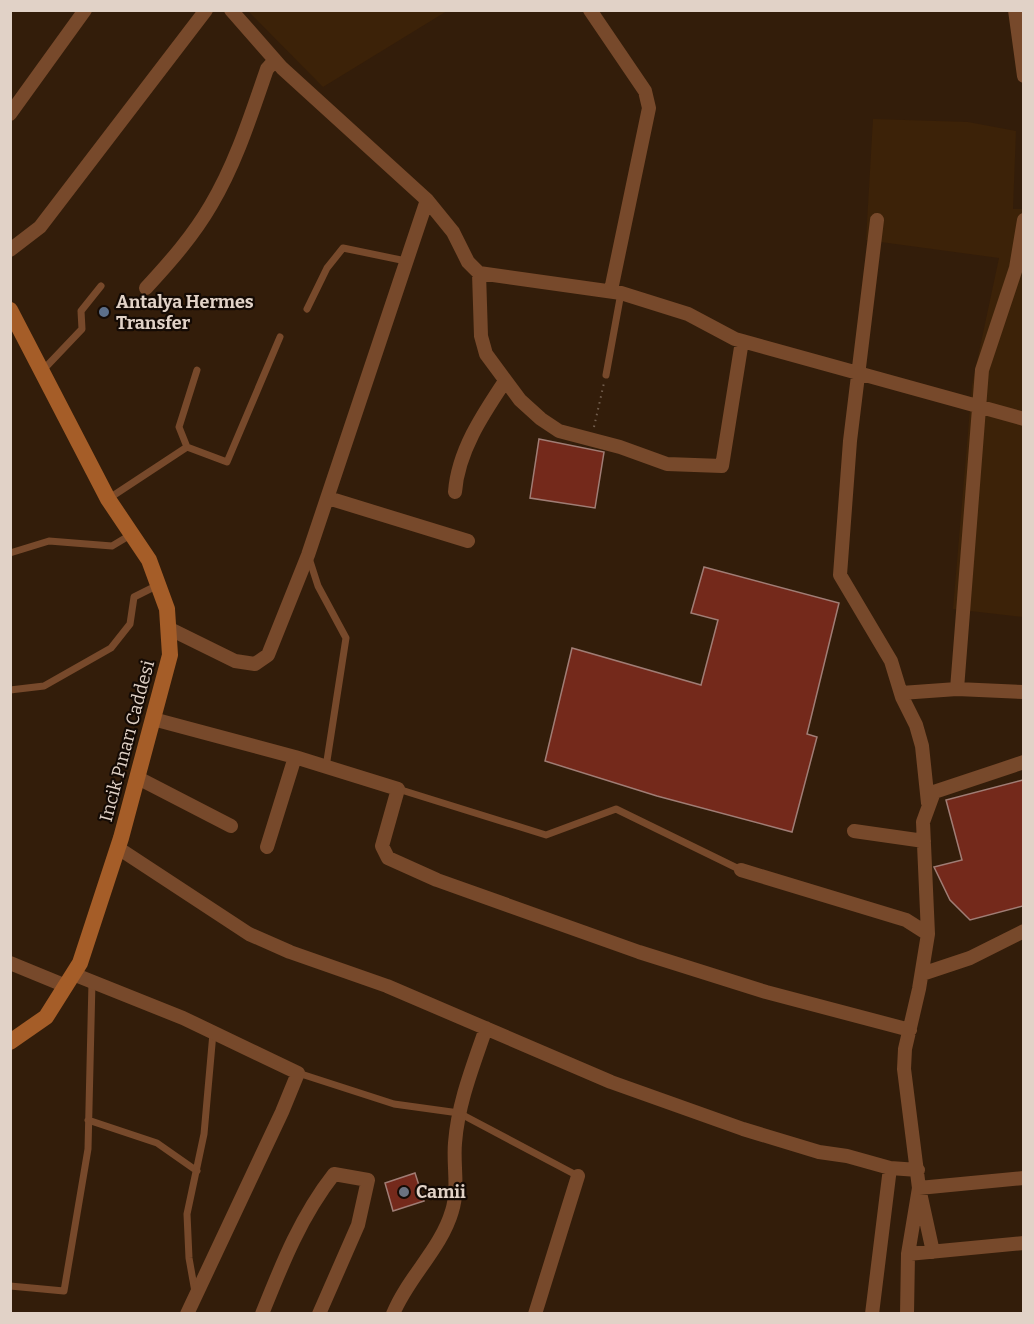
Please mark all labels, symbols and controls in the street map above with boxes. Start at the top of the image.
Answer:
place label: Antalya Hermes Transfer [116,291,254,334]
marker: Antalya Hermes Transfer [97,305,111,319]
street label: Incik Pınarı Caddesi [95,658,159,824]
place label: Camii [416,1181,466,1203]
marker: Camii [397,1185,411,1199]

